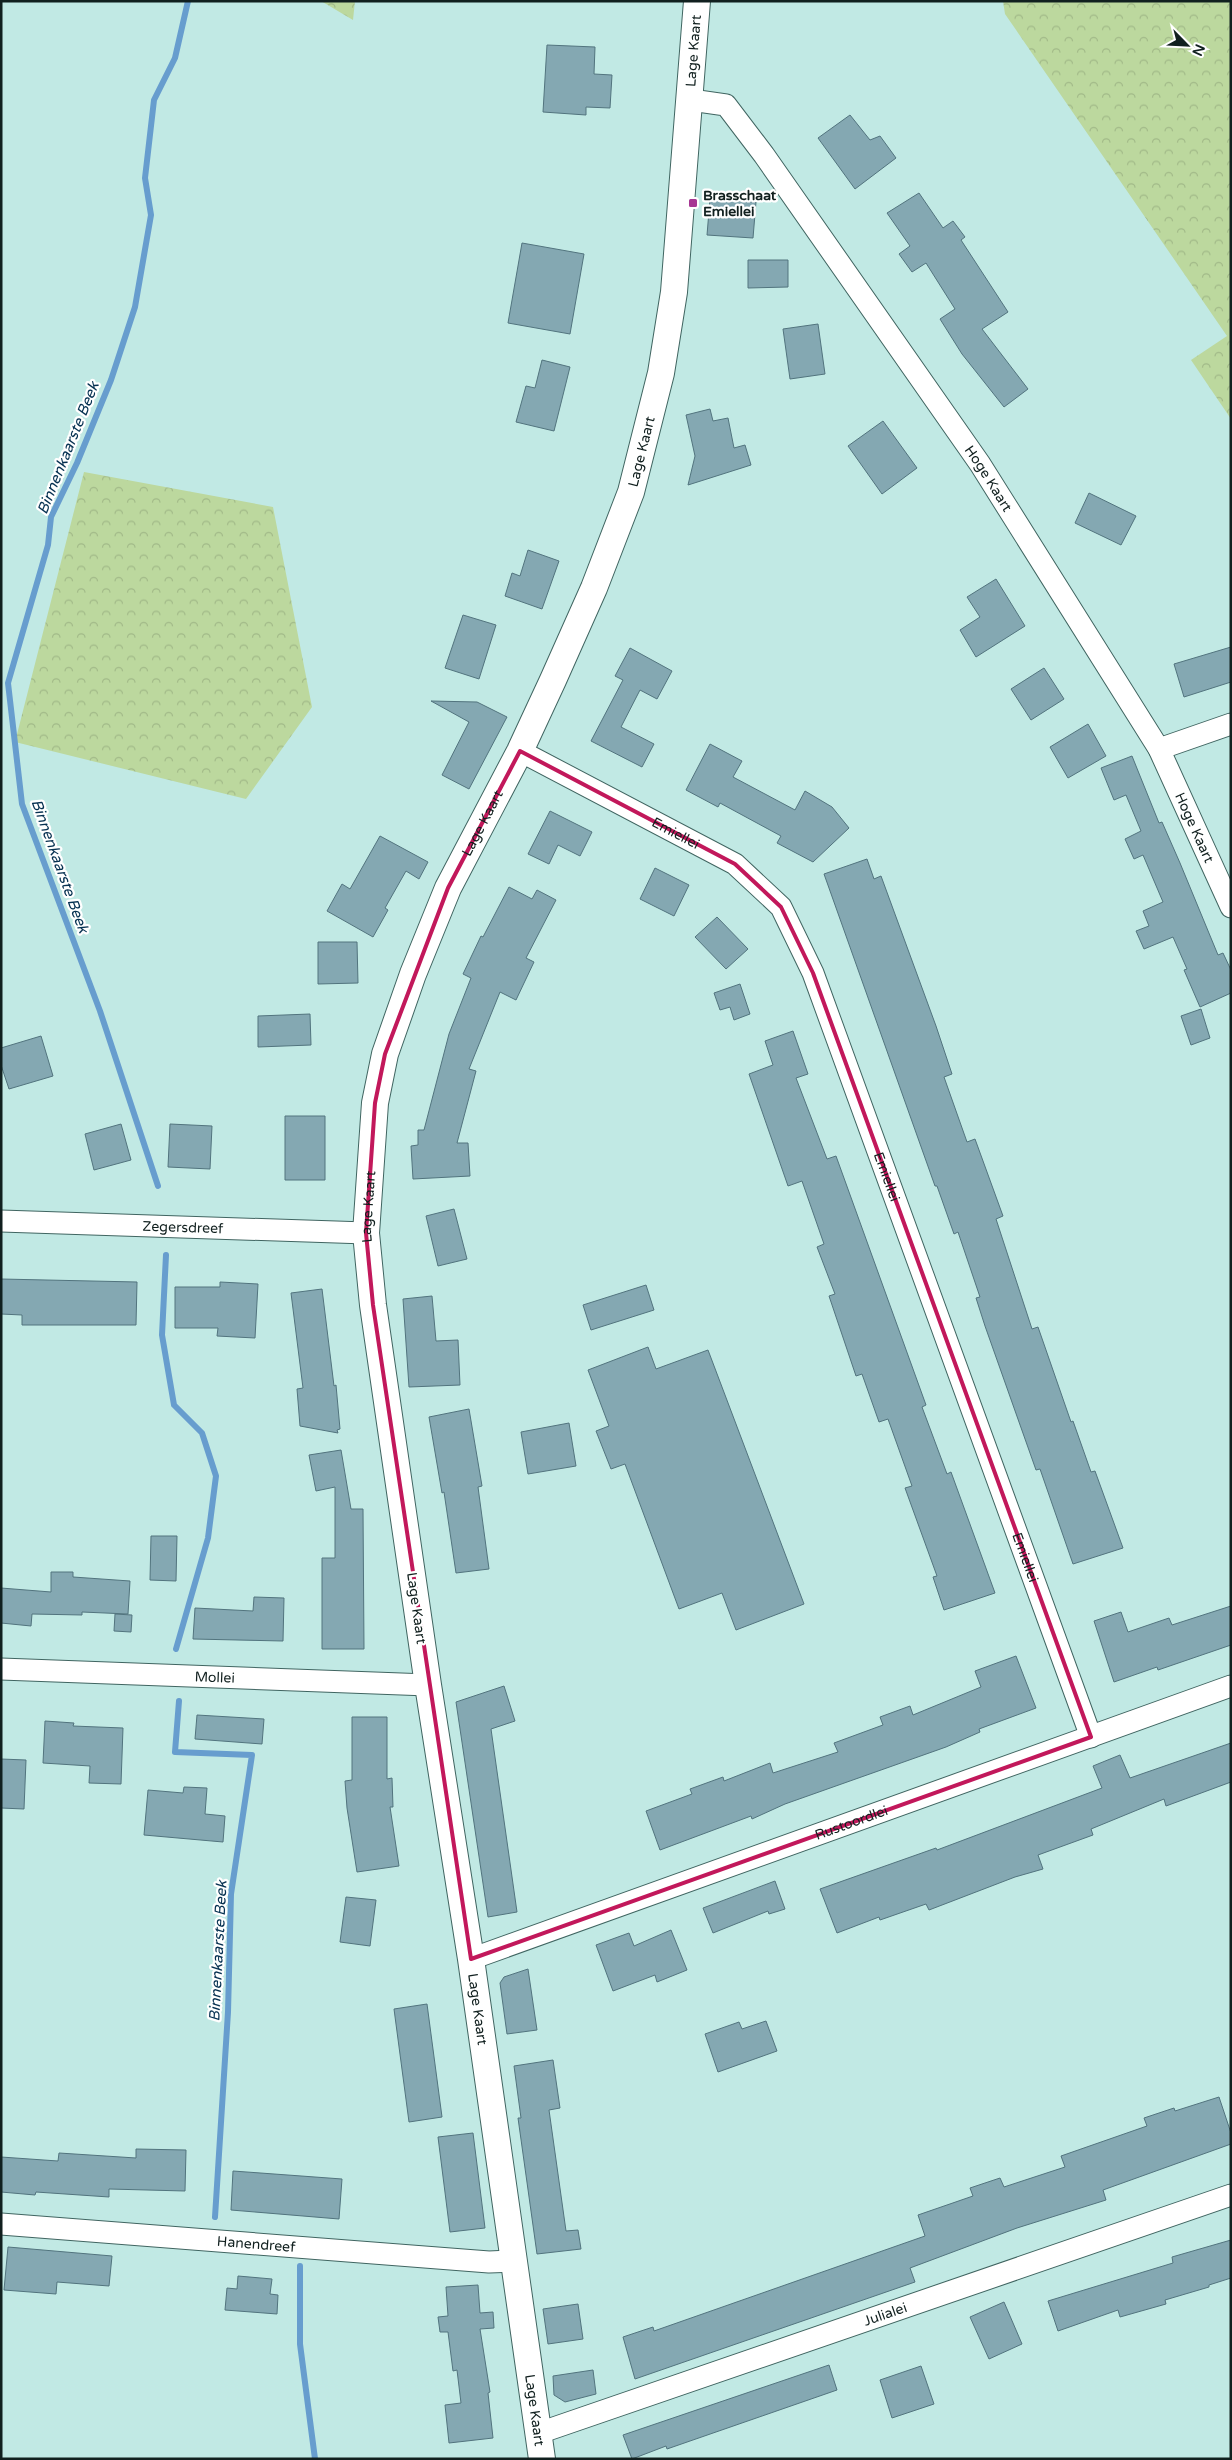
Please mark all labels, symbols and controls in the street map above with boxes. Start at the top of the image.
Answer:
street label: Lage Kaart [682,13,705,87]
north arrow [1162,20,1212,70]
text: N [1188,41,1208,59]
place label: Brasschaat Emiellei [703,187,777,220]
marker: Brasschaat Emiellei [687,197,699,209]
water label: Binnenkaarste Beek [33,377,103,517]
street label: Lage Kaart [625,414,659,489]
street label: Hoge Kaart [961,442,1016,515]
street label: Lage Kaart [458,787,507,859]
street label: Hoge Kaart [1171,790,1218,866]
water label: Binnenkaarste Beek [27,797,93,937]
street label: Emiellei [649,814,702,853]
street label: Emiellei [870,1150,903,1204]
street label: Lage Kaart [358,1170,379,1244]
street label: Zegersdreef [142,1218,224,1237]
street label: Emiellei [1008,1530,1042,1585]
street label: Lage Kaart [403,1571,430,1646]
street label: Mollei [194,1668,235,1687]
street label: Rustoordlei [813,1802,890,1844]
water label: Binnenkaarste Beek [205,1878,231,2022]
street label: Lage Kaart [464,1972,491,2047]
street label: Hanendreef [216,2233,297,2256]
street label: Julialei [861,2299,909,2330]
street label: Lage Kaart [521,2373,548,2448]

